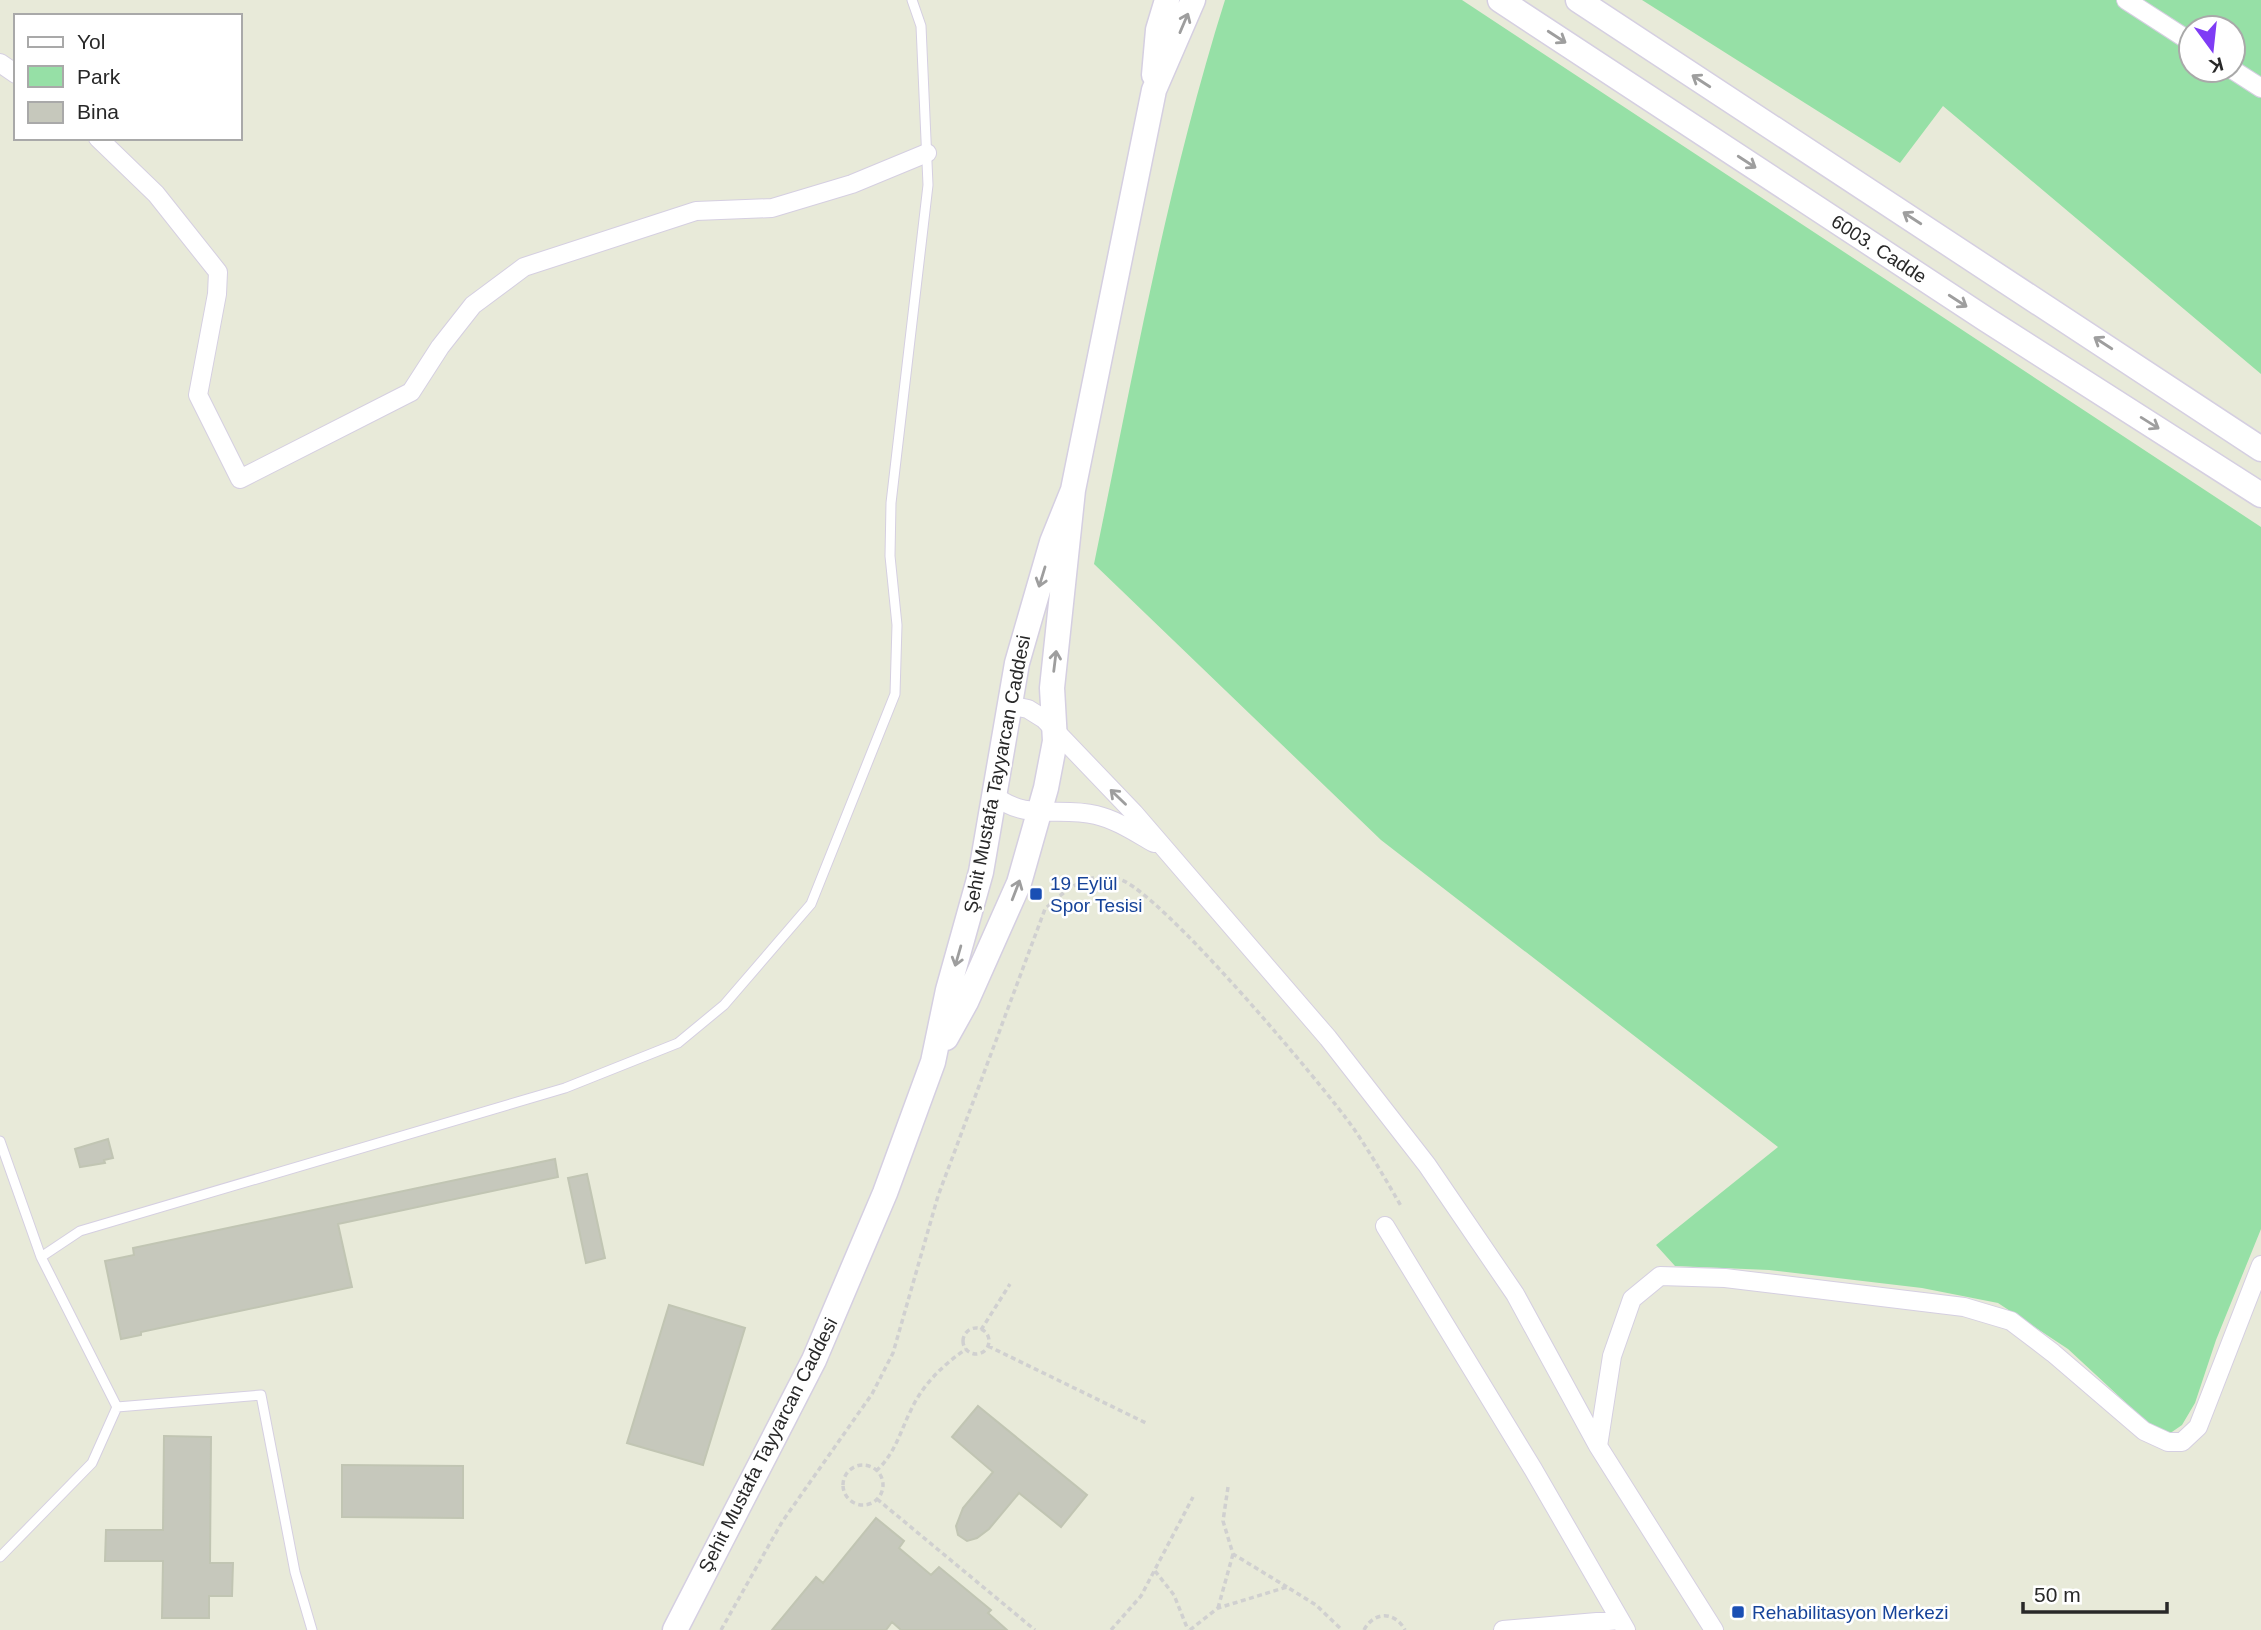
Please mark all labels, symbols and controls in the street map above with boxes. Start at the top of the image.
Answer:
one-way arrow [1178,12,1191,34]
legend [14,14,242,140]
north arrow [2177,14,2247,84]
text: Yol [77,30,105,53]
one-way arrow [1547,30,1566,45]
text: K [2207,53,2226,77]
text: Park [77,65,121,88]
one-way arrow [1692,73,1711,88]
text: Bina [77,100,119,123]
one-way arrow [1737,155,1756,170]
street label: 6003. Cadde [1828,211,1930,287]
one-way arrow [1903,211,1922,226]
one-way arrow [1948,293,1967,308]
one-way arrow [2093,336,2113,350]
one-way arrow [2139,416,2159,430]
one-way arrow [1034,565,1047,587]
street label: Şehit Mustafa Tayyarcan Caddesi [960,633,1034,915]
one-way arrow [1049,650,1062,673]
one-way arrow [1110,789,1127,806]
place label: 19 Eylül Spor Tesisi [1050,873,1143,916]
one-way arrow [1011,880,1023,902]
marker: 19 Eylül Spor Tesisi [1028,886,1044,902]
one-way arrow [950,945,963,967]
street label: Şehit Mustafa Tayyarcan Caddesi [694,1314,842,1576]
scale bar [2023,1570,2166,1614]
text: 50 m [2034,1583,2081,1606]
place label: Rehabilitasyon Merkezi [1752,1602,1948,1623]
marker: Rehabilitasyon Merkezi [1730,1604,1746,1620]

